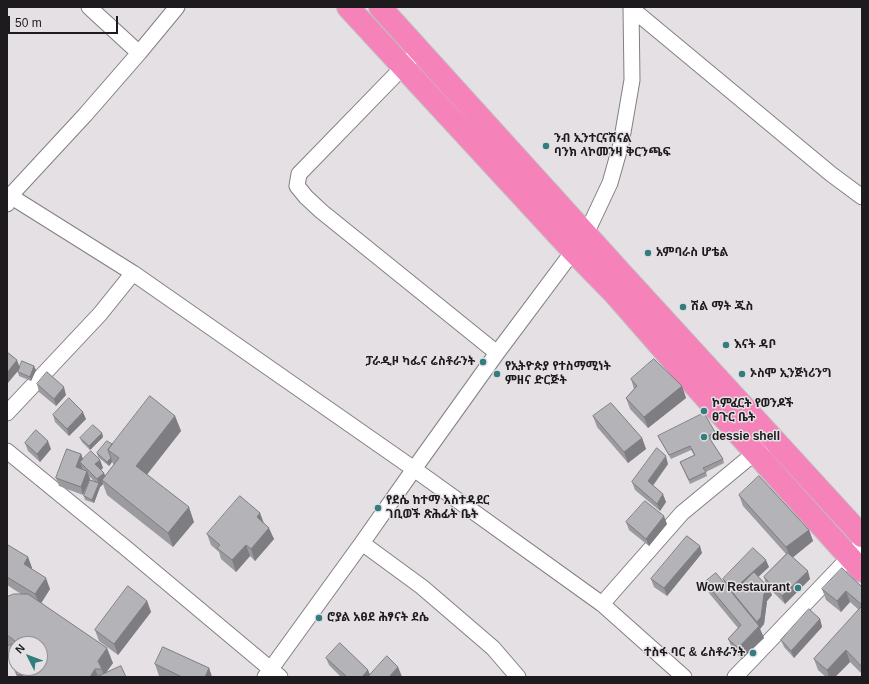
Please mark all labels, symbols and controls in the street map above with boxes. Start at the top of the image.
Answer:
scale bar [10,8,120,34]
text: 50 m [15,16,42,30]
place label: ንብ ኢንተርናሽናል ባንክ ላኮመንዛ ቅርንጫፍ [554,132,671,160]
marker: ንብ ኢንተርናሽናል ባንክ ላኮመንዛ ቅርንጫፍ [541,141,551,151]
place label: አምባራስ ሆቴል [656,246,728,260]
marker: አምባራስ ሆቴል [643,248,653,258]
place label: ሽል ማት ጁስ [691,300,753,314]
marker: ሽል ማት ጁስ [678,302,688,312]
place label: እናት ዳቦ [734,338,776,352]
marker: እናት ዳቦ [721,340,731,350]
place label: ፓራዲዞ ካፌና ሬስቶራንት [366,355,475,369]
marker: ፓራዲዞ ካፌና ሬስቶራንት [478,357,488,367]
place label: የኢትዮጵያ የተስማሚነት ምዘና ድርጅት [505,360,611,388]
place label: ኦስሞ ኢንጅነሪንግ [750,367,832,381]
marker: የኢትዮጵያ የተስማሚነት ምዘና ድርጅት [492,369,502,379]
marker: ኦስሞ ኢንጅነሪንግ [737,369,747,379]
place label: ኮምፈርት የወንዶች ፀጉር ቤት [712,397,793,425]
marker: ኮምፈርት የወንዶች ፀጉር ቤት [699,406,709,416]
place label: dessie shell [712,430,780,444]
marker: dessie shell [699,432,709,442]
place label: የደሴ ከተማ አስተዳደር ገቢወች ጽሕፊት ቤት [386,494,489,522]
marker: የደሴ ከተማ አስተዳደር ገቢወች ጽሕፊት ቤት [373,503,383,513]
place label: Wow Restaurant [696,581,790,595]
marker: Wow Restaurant [793,583,803,593]
place label: ሮያል አፀደ ሕፃናት ደሴ [327,611,429,625]
marker: ሮያል አፀደ ሕፃናት ደሴ [314,613,324,623]
north arrow [8,636,48,676]
text: N [13,642,27,656]
place label: ተስፋ ባር & ሬስቶራንት [644,646,745,660]
marker: ተስፋ ባር & ሬስቶራንት [748,648,758,658]

